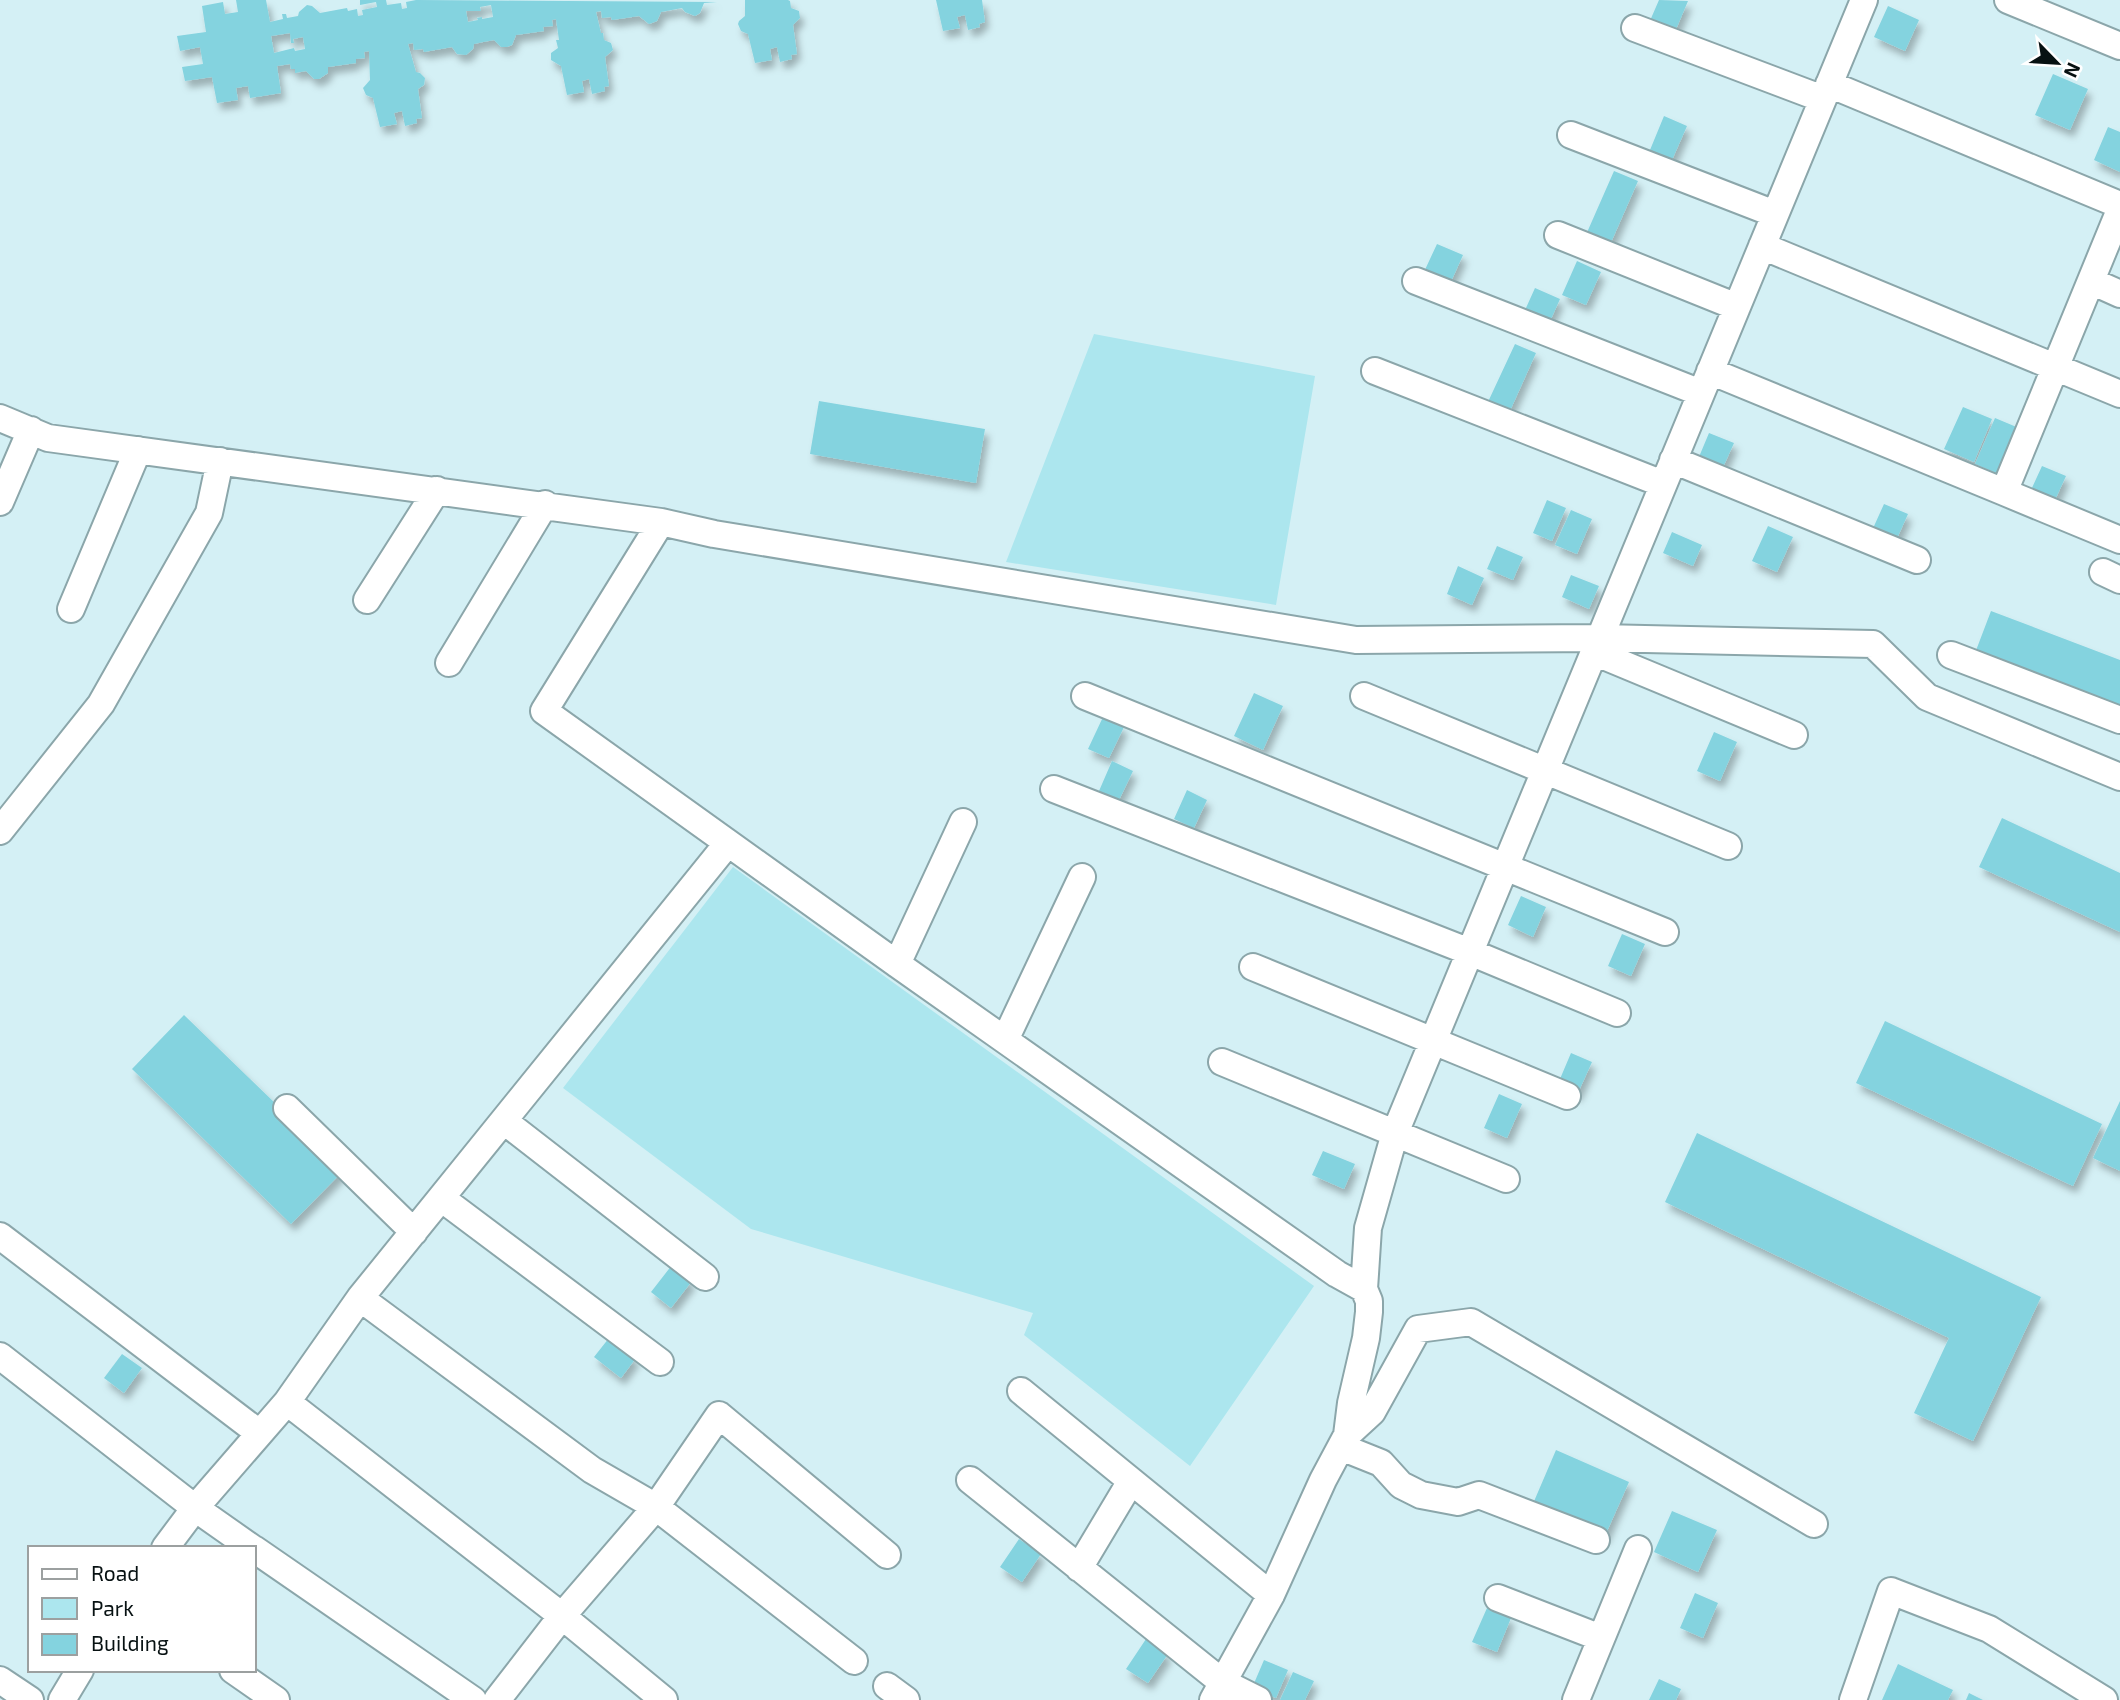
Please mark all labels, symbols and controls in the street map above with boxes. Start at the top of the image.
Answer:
north arrow [2022,28,2092,98]
text: N [2060,59,2086,81]
legend [28,1546,256,1672]
text: Road [91,1560,139,1585]
text: Park [91,1595,134,1620]
text: Building [91,1630,169,1655]

